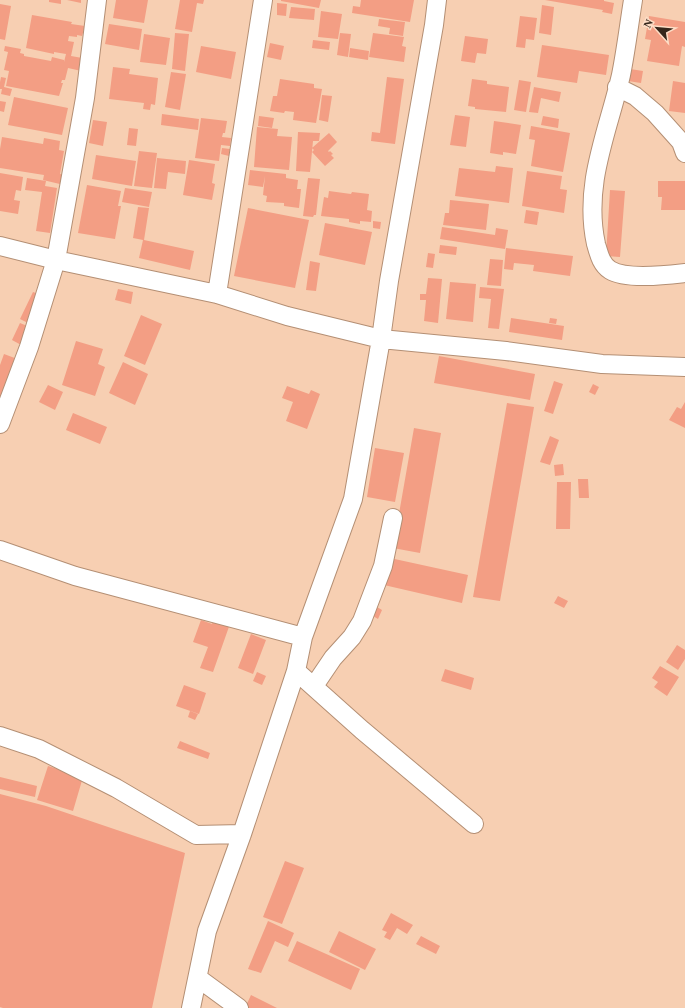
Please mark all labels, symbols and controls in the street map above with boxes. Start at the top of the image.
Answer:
north arrow [637,8,677,48]
text: N [641,17,655,30]

